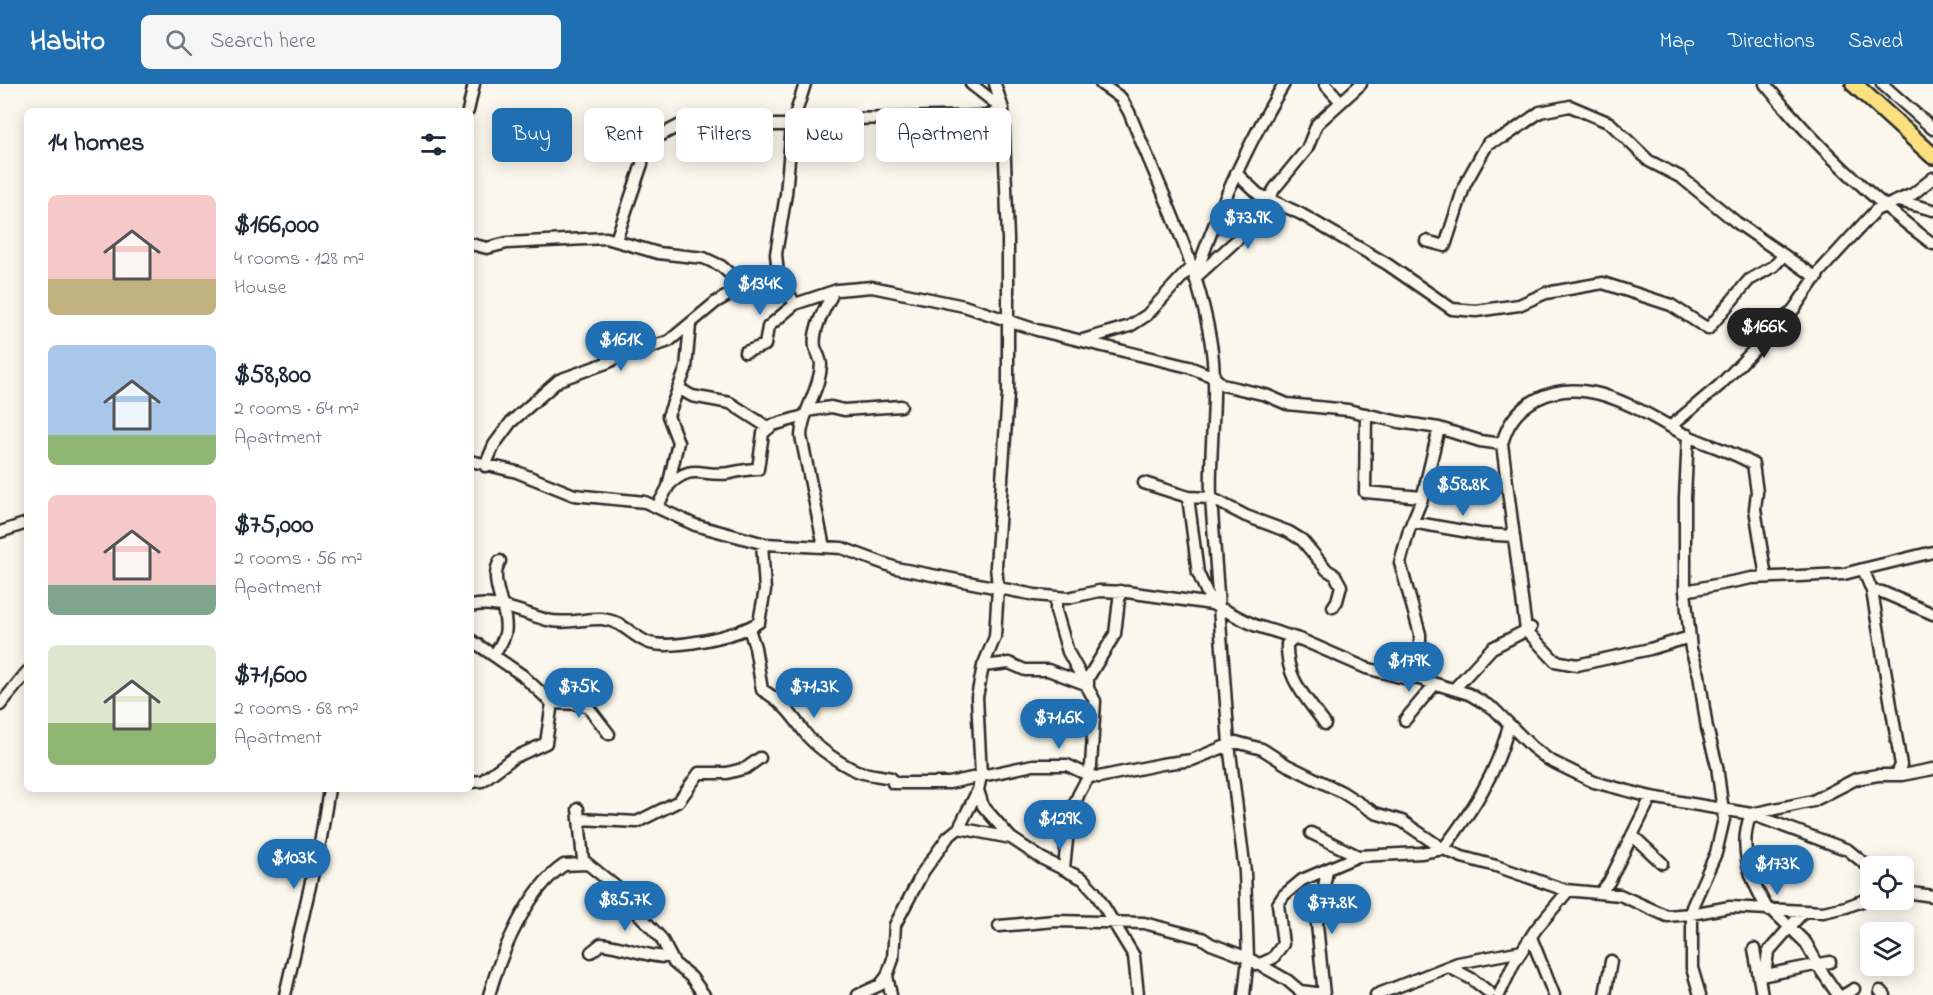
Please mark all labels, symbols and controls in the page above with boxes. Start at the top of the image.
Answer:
search box [141,15,561,69]
text: Habito [30,22,105,63]
icon: search [162,26,195,59]
text: Search here [210,26,316,58]
text: Map [1659,27,1695,57]
text: Directions [1728,27,1815,57]
text: Saved [1848,27,1903,57]
chip: Buy [492,108,572,162]
chip: Rent [584,108,664,162]
chip: Filters [676,108,773,162]
chip: New [785,108,864,162]
chip: Apartment [876,108,1011,162]
text: 14 homes [48,125,144,163]
icon: filters [417,128,450,161]
pin: $73.9K [1199,199,1297,250]
text: $73.9K [1224,204,1272,233]
text: $166,000 [234,207,319,245]
icon: home [96,219,168,291]
text: 4 rooms · 128 m² [234,245,364,274]
pin: $134K [718,265,802,316]
text: $134K [738,270,782,299]
text: House [234,274,287,303]
pin: $166K [1722,308,1806,359]
text: $166K [1741,313,1787,342]
pin: $161K [579,321,663,372]
text: $161K [599,326,643,355]
text: $58,800 [234,357,311,395]
icon: home [96,369,168,441]
text: 2 rooms · 64 m² [234,395,359,424]
text: Apartment [234,424,322,453]
pin: $58.8K [1414,466,1512,517]
text: $58.8K [1437,471,1489,500]
text: $75,000 [234,507,313,545]
icon: home [96,519,168,591]
text: 2 rooms · 56 m² [234,545,363,574]
text: Apartment [234,574,322,603]
pin: $179K [1367,642,1451,693]
text: $179K [1388,647,1430,676]
text: $71,600 [234,657,307,695]
pin: $75K [543,668,615,719]
pin: $71.3K [765,668,863,719]
icon: home [96,669,168,741]
text: $75K [558,673,600,702]
text: $71.3K [790,673,838,702]
text: 2 rooms · 68 m² [234,695,359,724]
pin: $71.6K [1010,699,1108,750]
text: $71.6K [1034,704,1084,733]
text: Apartment [234,724,322,753]
pin: $129K [1018,800,1102,851]
text: $129K [1038,805,1082,834]
pin: $103K [252,839,336,890]
text: $103K [271,844,317,873]
pin: $173K [1735,845,1819,896]
text: $173K [1755,850,1799,879]
map controls [1860,856,1914,976]
button: locate [1860,856,1914,910]
pin: $85.7K [576,881,674,932]
pin: $77.8K [1283,884,1381,935]
text: $85.7K [598,886,652,915]
text: $77.8K [1307,889,1357,918]
button: layers [1860,922,1914,976]

